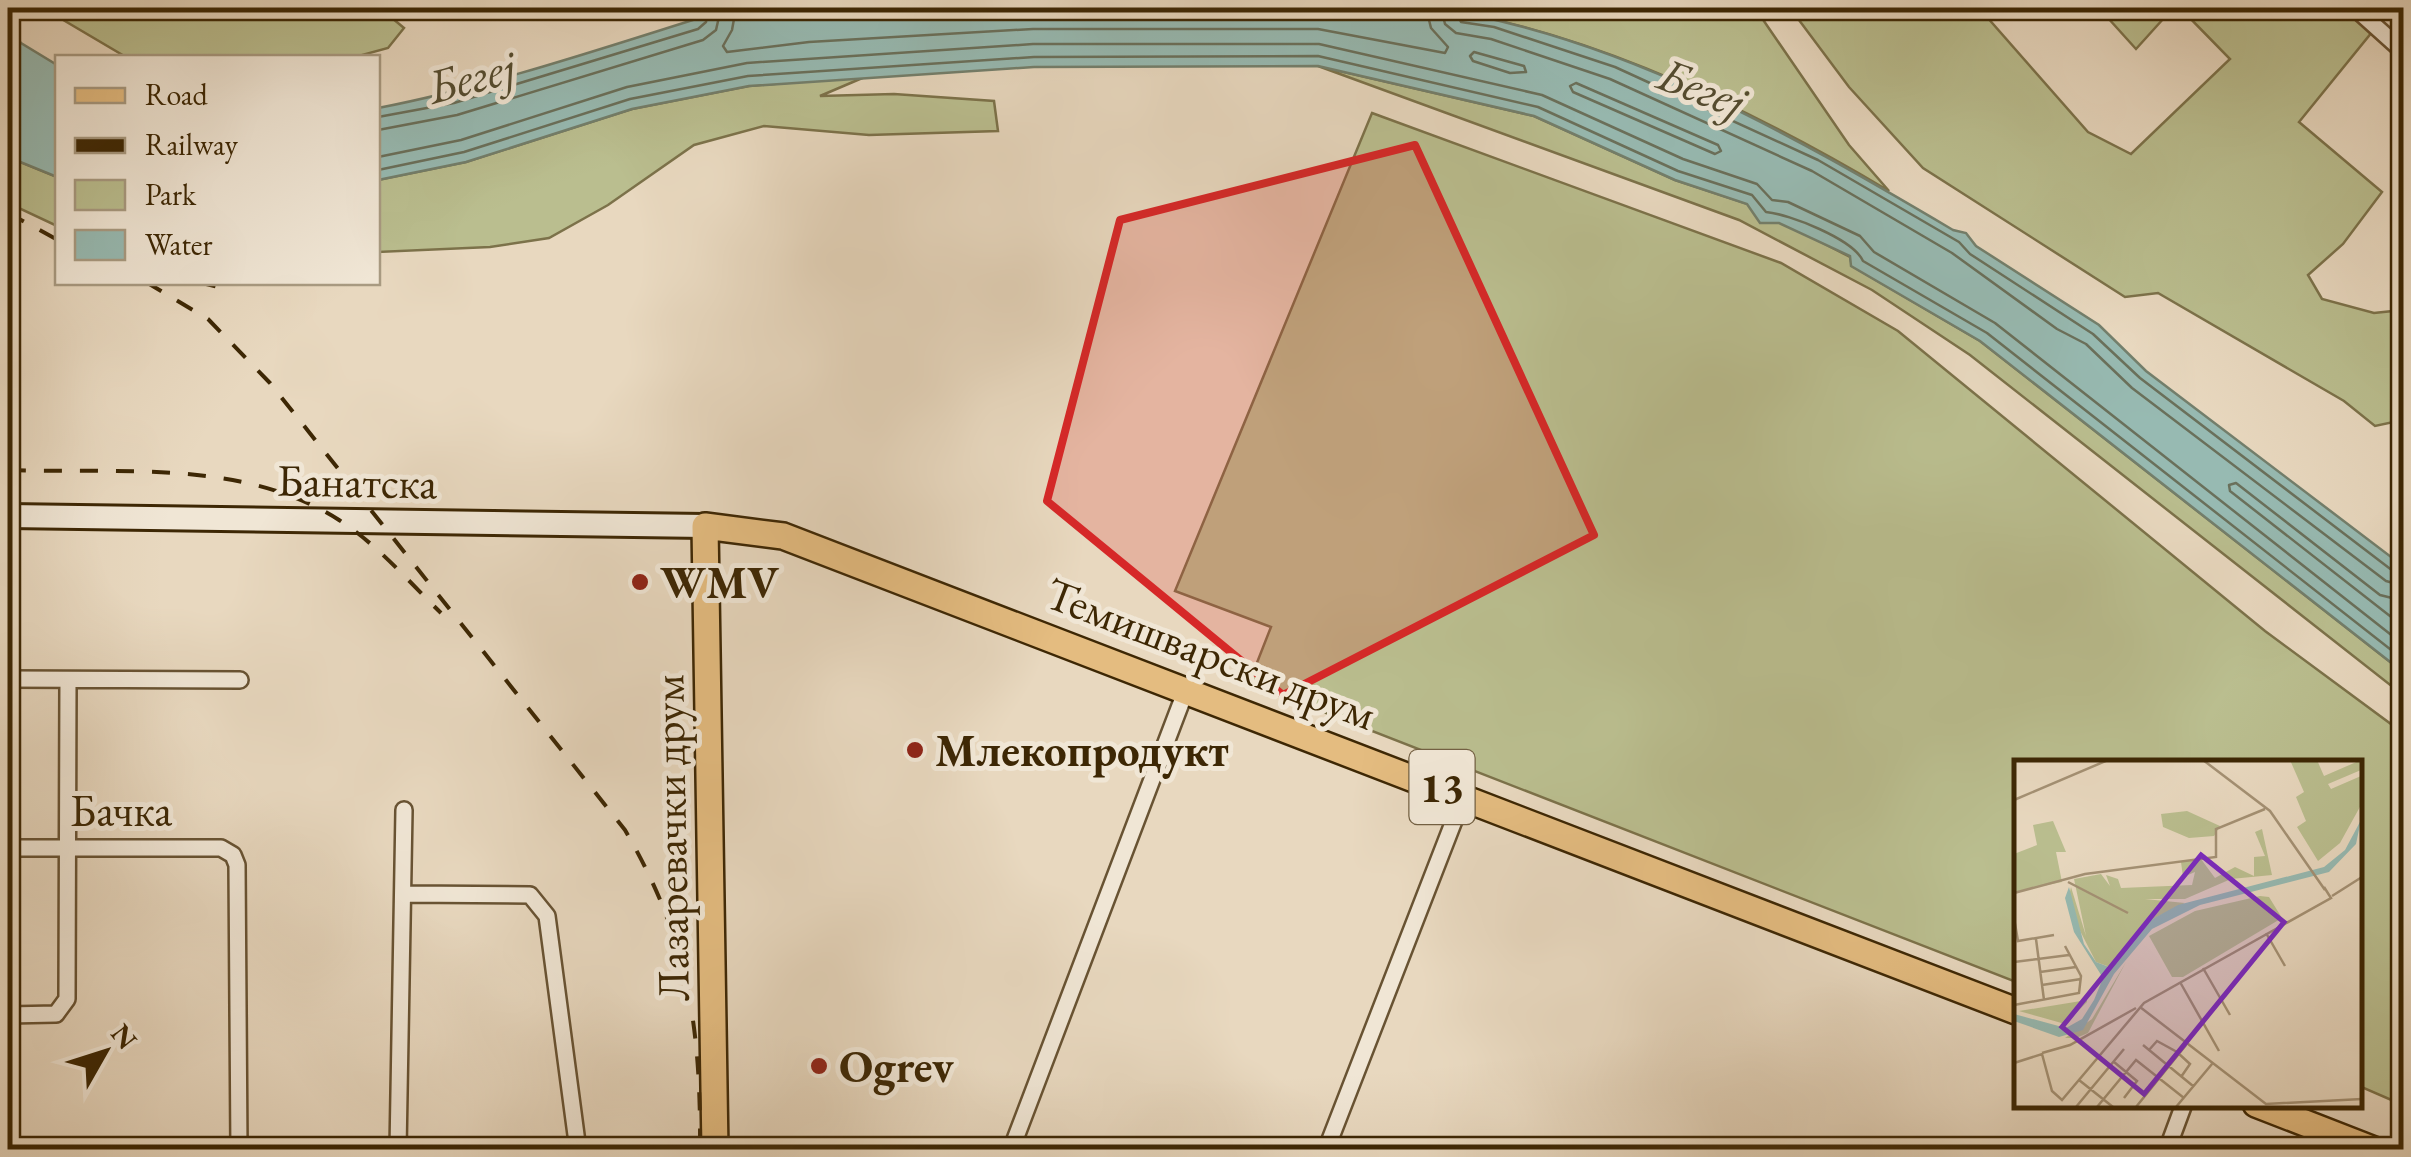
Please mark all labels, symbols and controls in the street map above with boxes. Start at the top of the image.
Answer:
water label: Бегеј [419,34,524,118]
water label: Бегеј [1649,42,1757,133]
legend [55,55,380,285]
text: Road [145,75,209,114]
text: Railway [145,125,239,164]
text: Park [145,175,197,214]
text: Water [145,225,213,264]
street label: Банатска [276,451,438,511]
place label: WMV [660,553,779,611]
street label: Темишварски друм [1038,563,1384,743]
marker: WMV [629,571,651,593]
street label: Лазаревачки друм [638,674,702,1002]
place label: Млекопродукт [935,721,1229,779]
marker: Млекопродукт [904,739,926,761]
road number: 13 [1410,750,1474,824]
inset map [2014,760,2361,1107]
street label: Бачка [70,781,172,839]
north arrow [55,1002,155,1102]
text: N [103,1016,146,1057]
place label: Ogrev [839,1037,954,1096]
marker: Ogrev [808,1055,830,1077]

